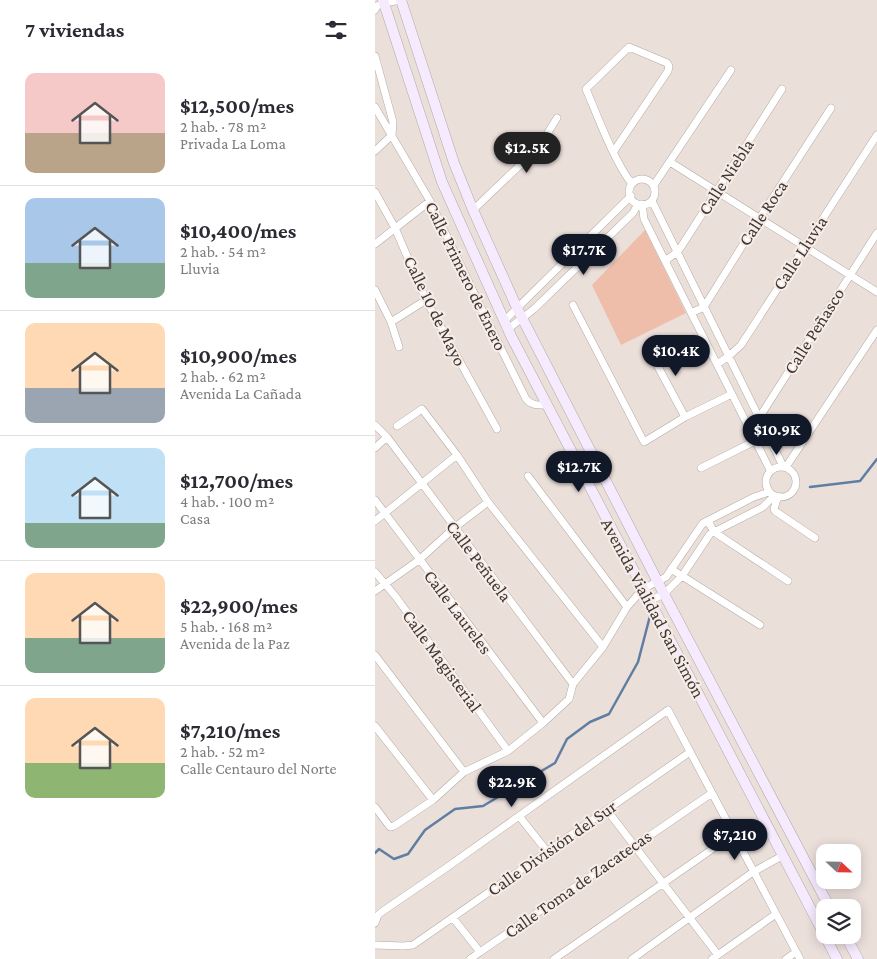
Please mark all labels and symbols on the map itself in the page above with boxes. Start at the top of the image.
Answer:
pin: $12.5K [486,132,568,174]
street label: Calle Niebla [694,135,758,219]
street label: Calle Roca [734,176,792,250]
street label: Calle Primero de Enero [421,198,511,354]
street label: Calle Lluvia [769,212,831,294]
pin: $17.7K [543,234,625,276]
street label: Calle 10 de Mayo [400,253,470,369]
street label: Calle Peñasco [780,284,848,378]
pin: $10.4K [635,334,717,377]
pin: $10.9K [736,414,818,456]
pin: $12.7K [538,450,620,493]
street label: Avenida Vialidad San Simón [597,515,709,702]
street label: Calle Peñuela [442,516,516,606]
street label: Calle Laureles [420,566,496,658]
street label: Calle Magisterial [398,606,486,716]
pin: $22.9K [471,766,553,808]
street label: Calle División del Sur [484,796,621,900]
pin: $7,210 [694,818,776,861]
street label: Calle Toma de Zacatecas [501,826,655,942]
north arrow [816,844,861,889]

